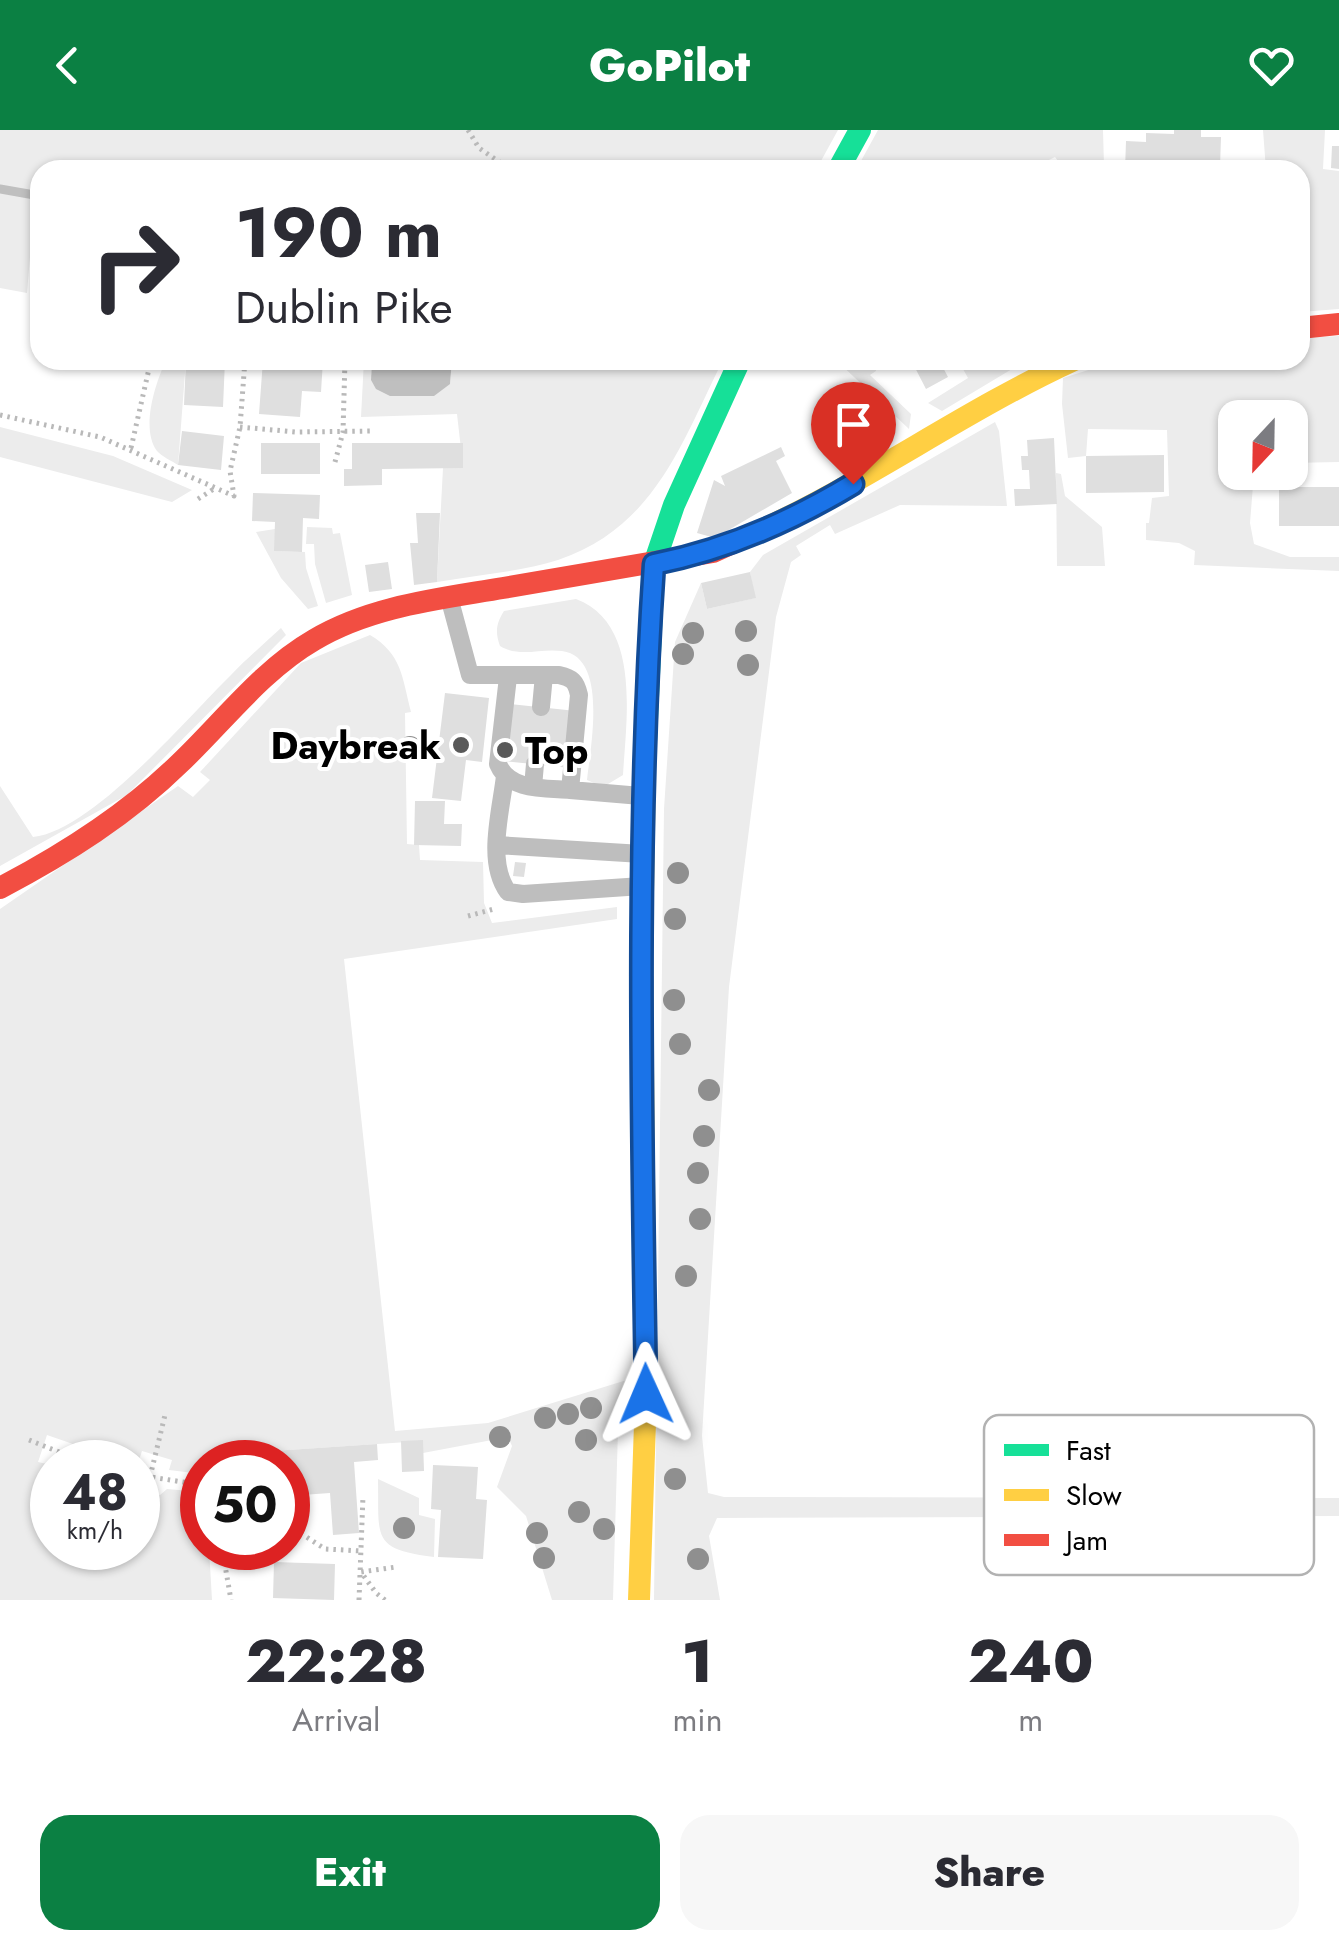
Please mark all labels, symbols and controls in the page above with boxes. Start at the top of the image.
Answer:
text: GoPilot [589,33,750,98]
icon: back [40,38,95,93]
icon: heart [1244,38,1299,93]
text: 190 m [235,182,442,283]
icon: right [70,200,200,330]
text: Dublin Pike [235,275,453,340]
pin [811,382,896,485]
icon: arrive [826,397,881,452]
north arrow [1218,400,1308,490]
map controls [1218,400,1308,490]
place label: Daybreak [270,718,441,773]
place label: Top [525,723,588,778]
marker: Daybreak [450,734,472,756]
marker: Top [494,739,516,761]
position arrow [594,1342,698,1446]
legend [984,1415,1314,1575]
text: Fast [1066,1430,1111,1471]
speed limit sign: 50 [180,1440,310,1570]
text: 48 [62,1456,128,1529]
text: Slow [1066,1475,1122,1516]
text: km/h [67,1512,123,1548]
text: Jam [1062,1520,1108,1561]
text: 22:28 [245,1618,427,1705]
text: 1 [682,1618,713,1705]
text: 240 [968,1618,1094,1705]
text: Arrival [292,1697,380,1743]
text: min [672,1697,722,1743]
text: m [1018,1697,1043,1743]
button: Exit [40,1815,660,1930]
button: Share [680,1815,1299,1930]

